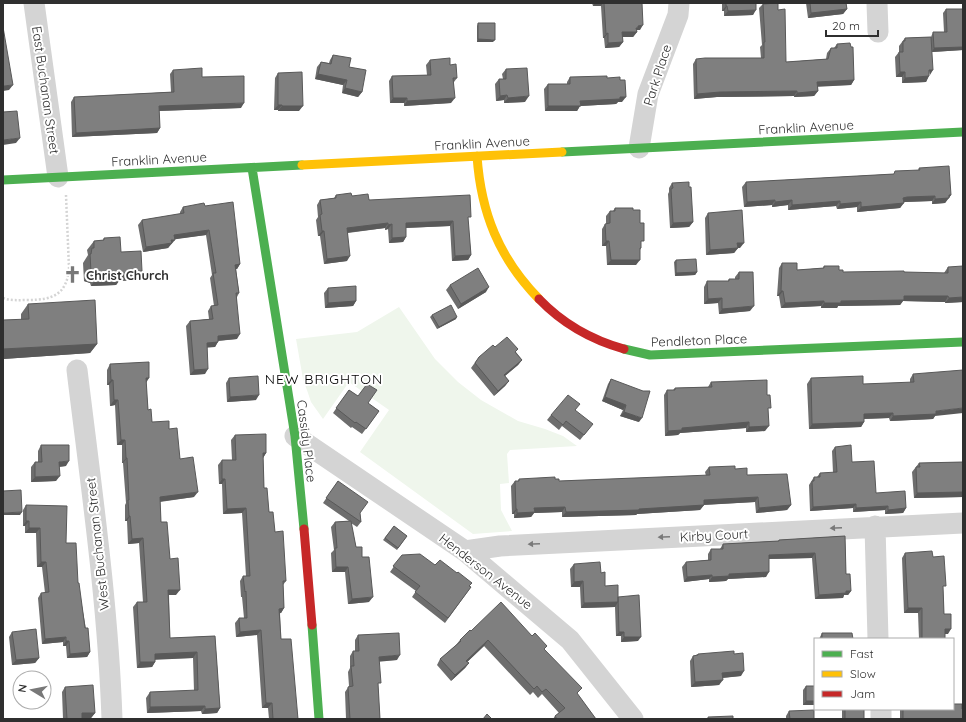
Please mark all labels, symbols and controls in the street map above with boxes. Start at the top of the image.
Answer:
scale bar [826,12,878,38]
text: 20 m [832,18,860,33]
street label: East Buchanan Street [29,25,63,155]
street label: Park Place [640,42,674,108]
street label: Franklin Avenue [758,117,854,137]
street label: Franklin Avenue [434,133,530,153]
street label: Franklin Avenue [111,149,207,169]
church icon: Christ Church [63,265,83,285]
place label: Christ Church [86,267,169,283]
street label: Pendleton Place [650,330,748,350]
district label: NEW BRIGHTON [265,370,383,388]
street label: Cassidy Place [294,399,320,483]
street label: West Buchanan Street [82,477,112,611]
street label: Kirby Court [679,525,749,545]
one-way arrow [830,525,842,532]
street label: Henderson Avenue [436,530,536,612]
one-way arrow [658,534,670,541]
one-way arrow [528,540,540,547]
legend [814,638,954,710]
text: Fast [850,646,874,661]
text: Slow [850,666,876,681]
north arrow [12,670,52,710]
text: N [15,683,30,693]
text: Jam [850,686,875,701]

